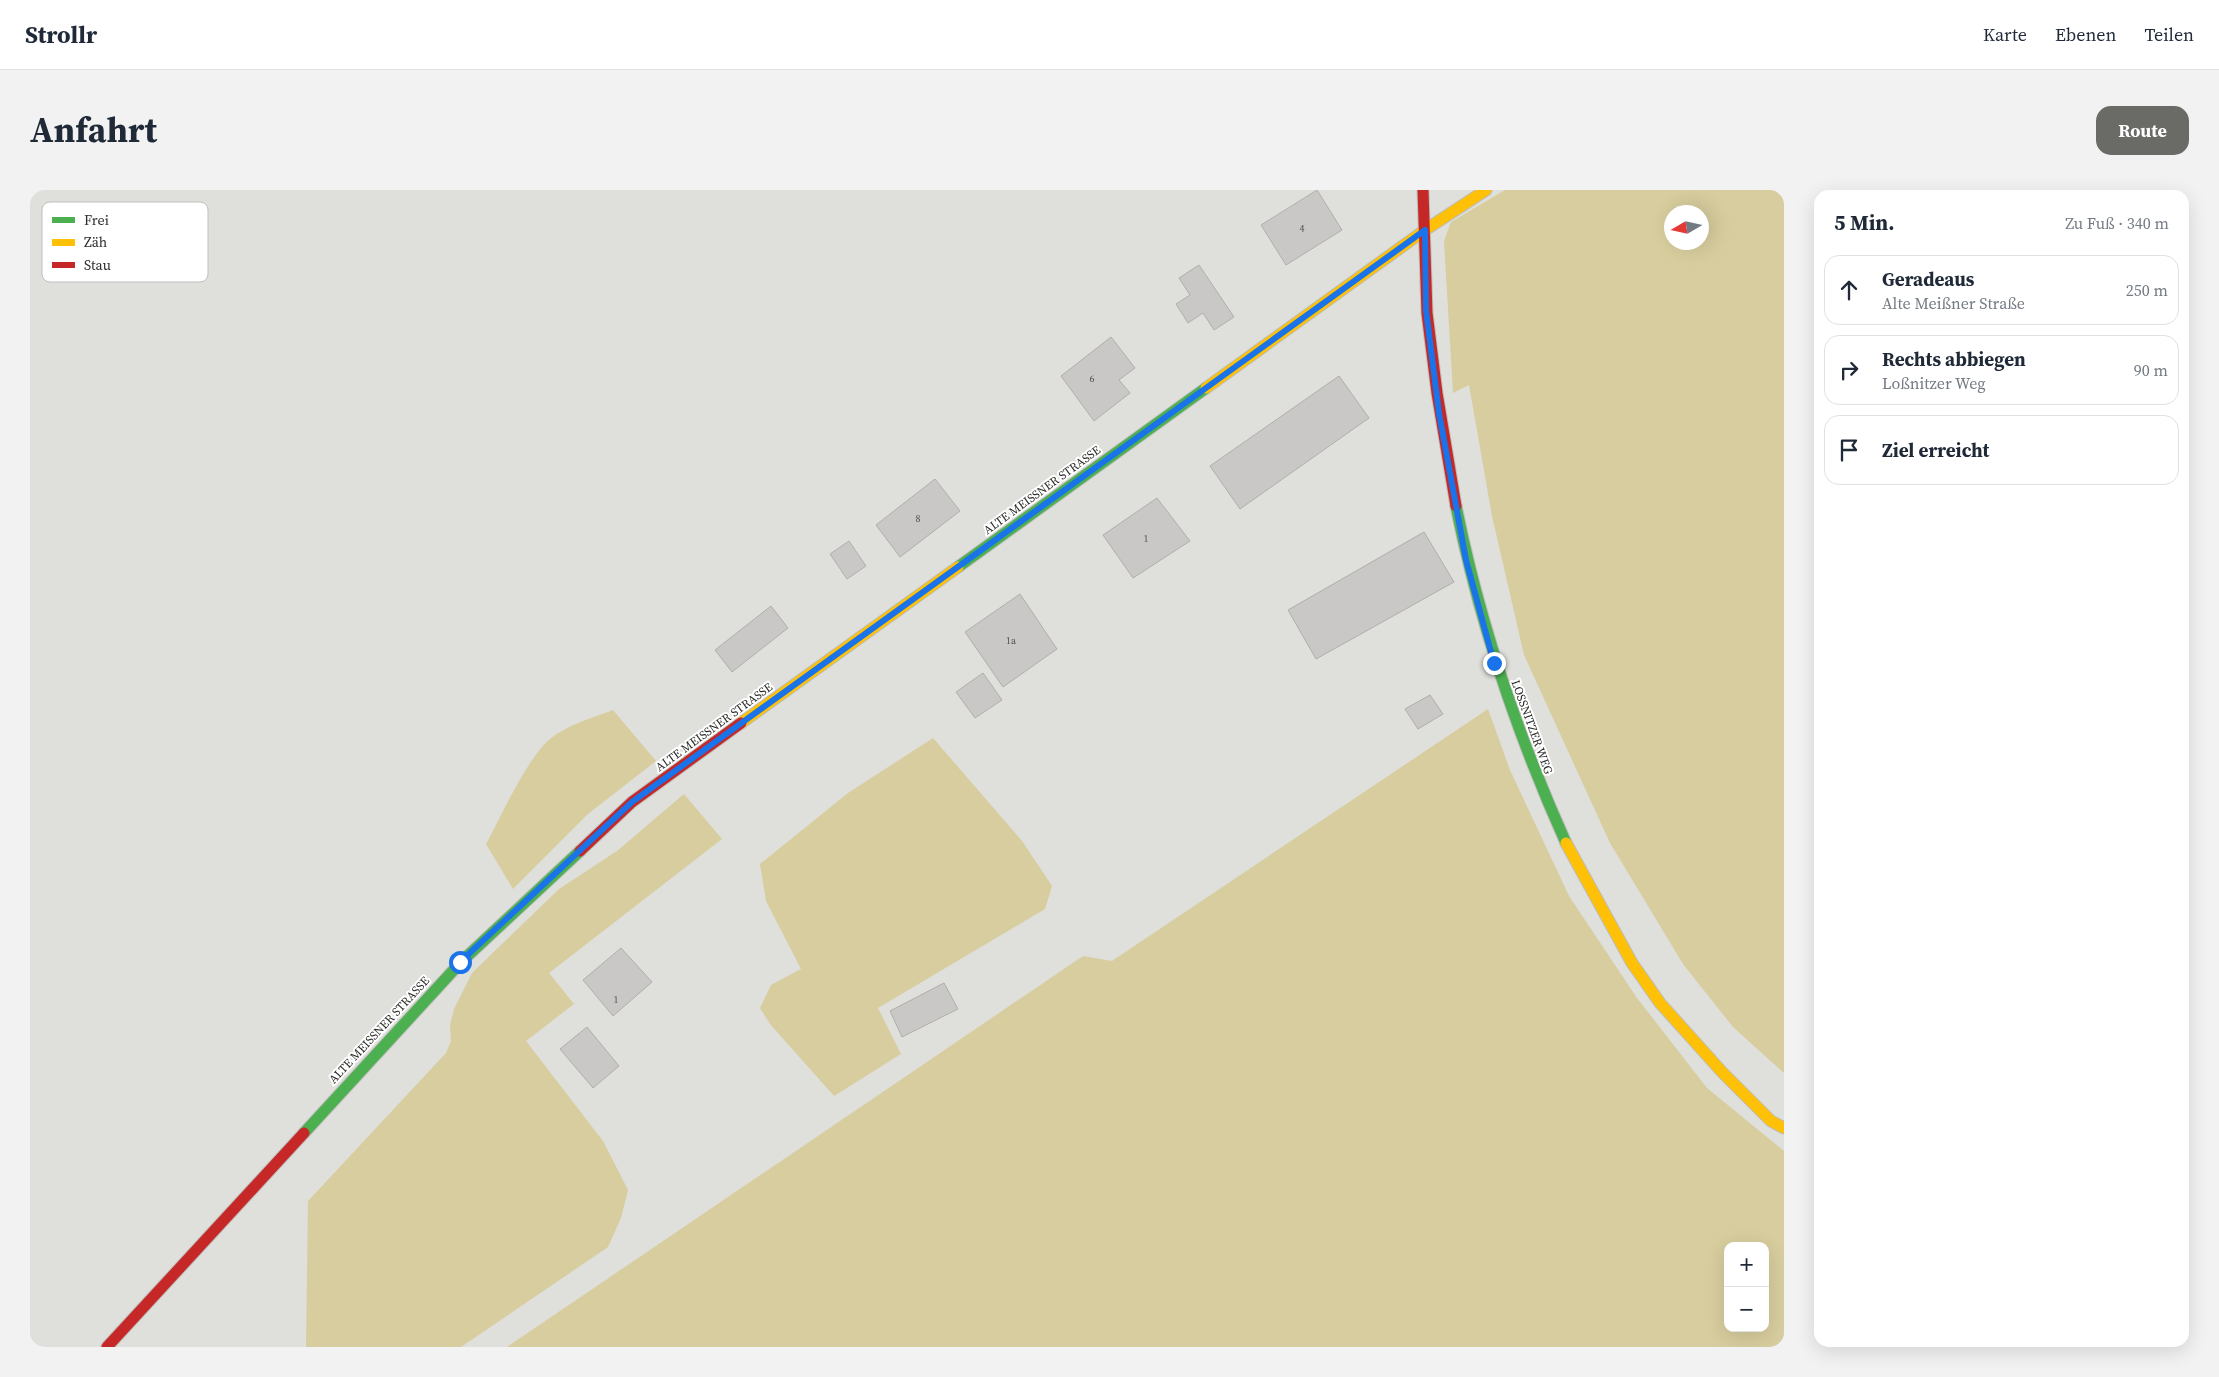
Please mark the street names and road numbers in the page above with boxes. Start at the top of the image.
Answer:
street label: ALTE MEISSNER STRASSE [980,442,1104,538]
street label: LOSSNITZER WEG [1508,678,1556,776]
street label: ALTE MEISSNER STRASSE [652,679,776,775]
street label: ALTE MEISSNER STRASSE [325,973,433,1087]

